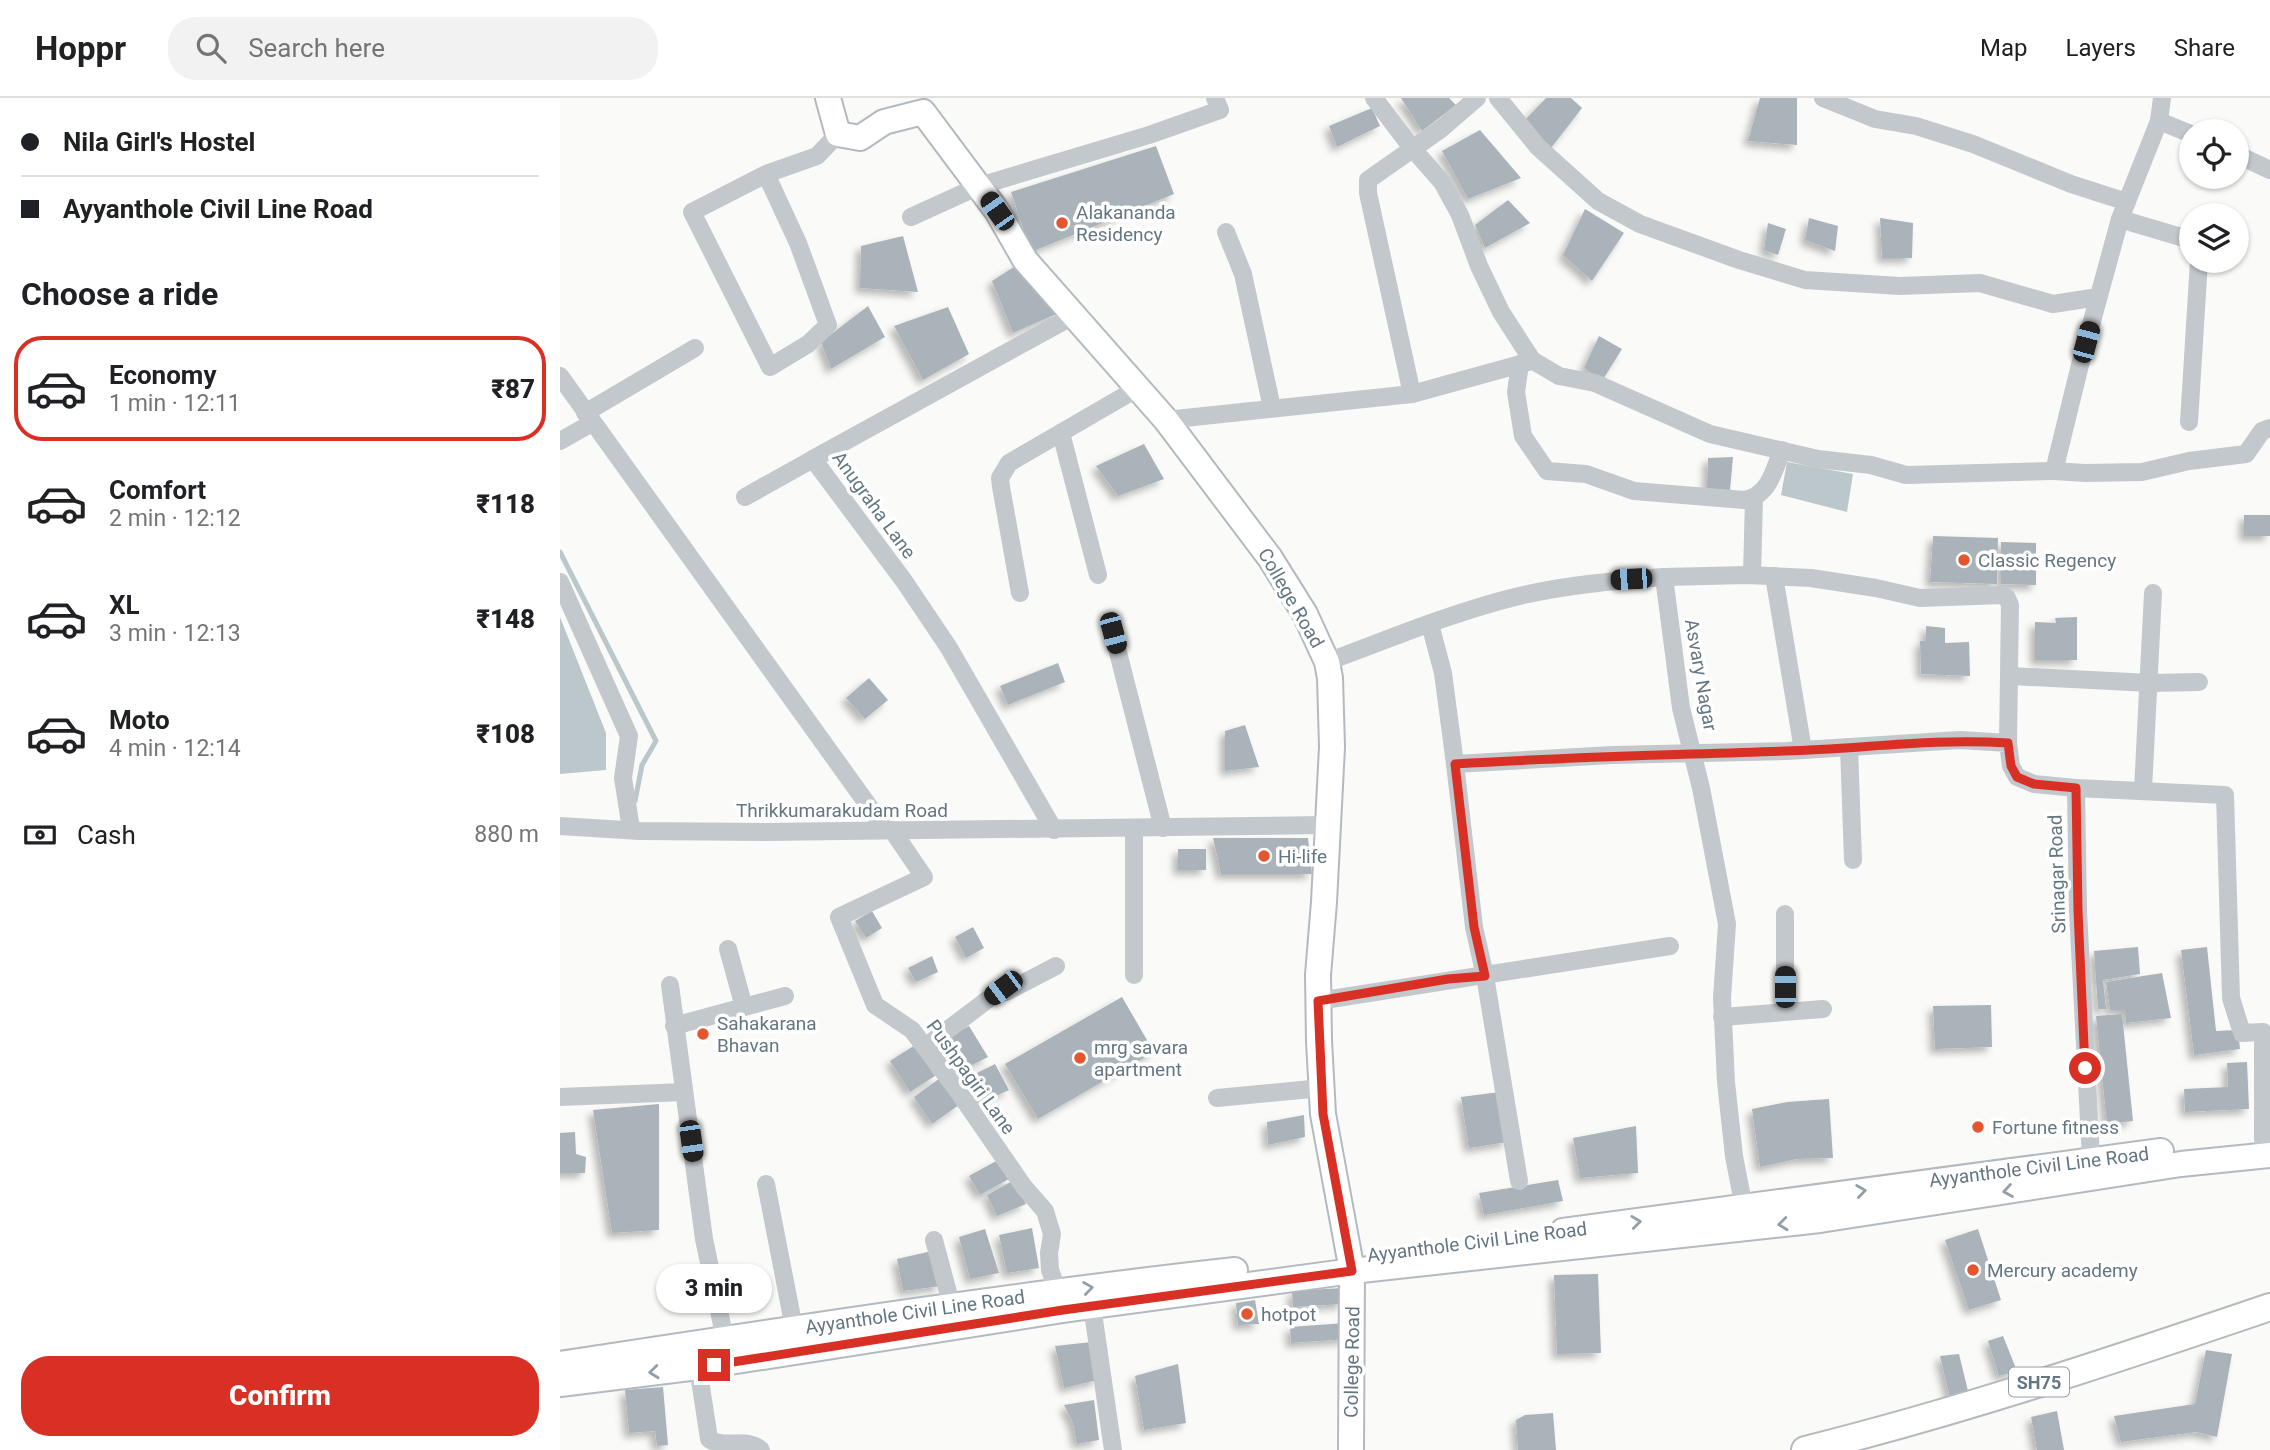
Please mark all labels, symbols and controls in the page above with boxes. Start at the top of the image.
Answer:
search box [168,17,658,80]
text: Hoppr [35,29,126,68]
icon: search [192,29,230,67]
text: Search here [248,33,385,63]
text: Map [1980,34,2028,62]
text: Layers [2066,34,2136,62]
text: Share [2174,34,2235,62]
map controls [2179,119,2249,273]
button: locate [2179,119,2249,189]
text: Nila Girl's Hostel [63,127,256,157]
car [977,188,1018,234]
text: Ayyanthole Civil Line Road [63,194,373,224]
place label: Alakananda Residency [1076,201,1176,246]
button: layers [2179,203,2249,273]
marker: Alakananda Residency [1054,215,1070,231]
text: Choose a ride [21,275,218,313]
car [2071,319,2102,365]
icon: car [25,357,88,420]
text: Economy [109,360,216,390]
text: ₹87 [491,374,535,404]
text: 1 min · 12:11 [109,390,241,417]
street label: Anugraha Lane [827,447,921,563]
icon: car [25,472,88,535]
text: Comfort [109,475,206,505]
text: ₹118 [476,489,535,519]
text: 2 min · 12:12 [109,505,241,532]
street label: College Road [1253,544,1329,652]
place label: Classic Regency [1978,549,2116,572]
marker: Classic Regency [1956,552,1972,568]
car [1610,567,1653,591]
icon: car [25,587,88,650]
text: XL [109,590,140,620]
text: ₹148 [476,604,535,634]
car [1098,610,1129,656]
street label: Asvary Nagar [1680,617,1722,733]
text: 3 min · 12:13 [109,620,241,647]
icon: car [25,702,88,765]
text: Moto [109,705,170,735]
text: ₹108 [476,719,535,749]
text: 4 min · 12:14 [109,735,241,762]
street label: Thrikkumarakudam Road [736,799,948,822]
street label: Srinagar Road [2043,814,2071,934]
icon: cash [21,816,59,854]
text: Cash [77,820,136,850]
text: 880 m [474,821,539,848]
place label: Hi-life [1278,845,1327,868]
marker: Hi-life [1256,848,1272,864]
car [1775,966,1796,1008]
car [980,967,1027,1009]
place label: Sahakarana Bhavan [717,1012,817,1057]
street label: Pushpagiri Lane [922,1015,1020,1139]
marker: Sahakarana Bhavan [695,1026,711,1042]
place label: mrg savara apartment [1094,1036,1188,1081]
marker: mrg savara apartment [1072,1050,1088,1066]
route start [2069,1052,2101,1084]
place label: Fortune fitness [1992,1116,2119,1139]
car [678,1119,705,1163]
marker: Fortune fitness [1970,1119,1986,1135]
street label: Ayyanthole Civil Line Road [1928,1142,2150,1192]
one-way arrow [2002,1183,2014,1198]
one-way arrow [1855,1184,1867,1199]
one-way arrow [1630,1214,1642,1229]
one-way arrow [1777,1216,1789,1231]
street label: Ayyanthole Civil Line Road [1366,1217,1588,1267]
place label: Mercury academy [1987,1259,2138,1282]
marker: Mercury academy [1965,1262,1981,1278]
callout: 3 min [656,1264,772,1312]
text: 3 min [685,1275,743,1302]
one-way arrow [1082,1281,1094,1296]
street label: Ayyanthole Civil Line Road [804,1285,1026,1339]
place label: hotpot [1261,1303,1316,1326]
marker: hotpot [1239,1306,1255,1322]
street label: College Road [1340,1306,1364,1418]
route end [698,1349,730,1381]
button: Confirm [21,1356,539,1436]
one-way arrow [648,1364,659,1379]
road number: SH75 [2009,1367,2069,1396]

